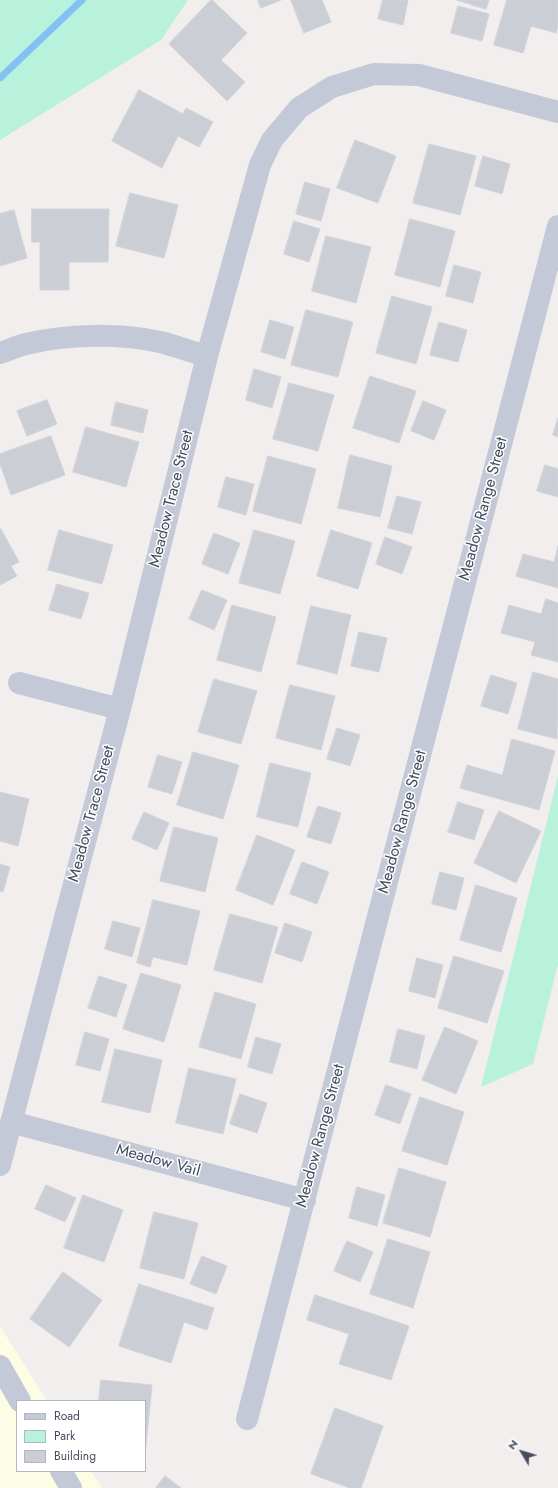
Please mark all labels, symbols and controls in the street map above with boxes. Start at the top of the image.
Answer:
street label: Meadow Trace Street [146,429,198,569]
street label: Meadow Range Street [456,435,512,583]
street label: Meadow Trace Street [65,744,119,884]
street label: Meadow Range Street [375,748,431,896]
street label: Meadow Range Street [293,1062,349,1210]
street label: Meadow Vail [114,1141,202,1181]
legend [16,1400,146,1472]
text: Road [54,1407,80,1425]
text: Park [54,1427,75,1445]
north arrow [502,1432,542,1472]
text: N [504,1436,522,1453]
text: Building [54,1447,96,1465]

